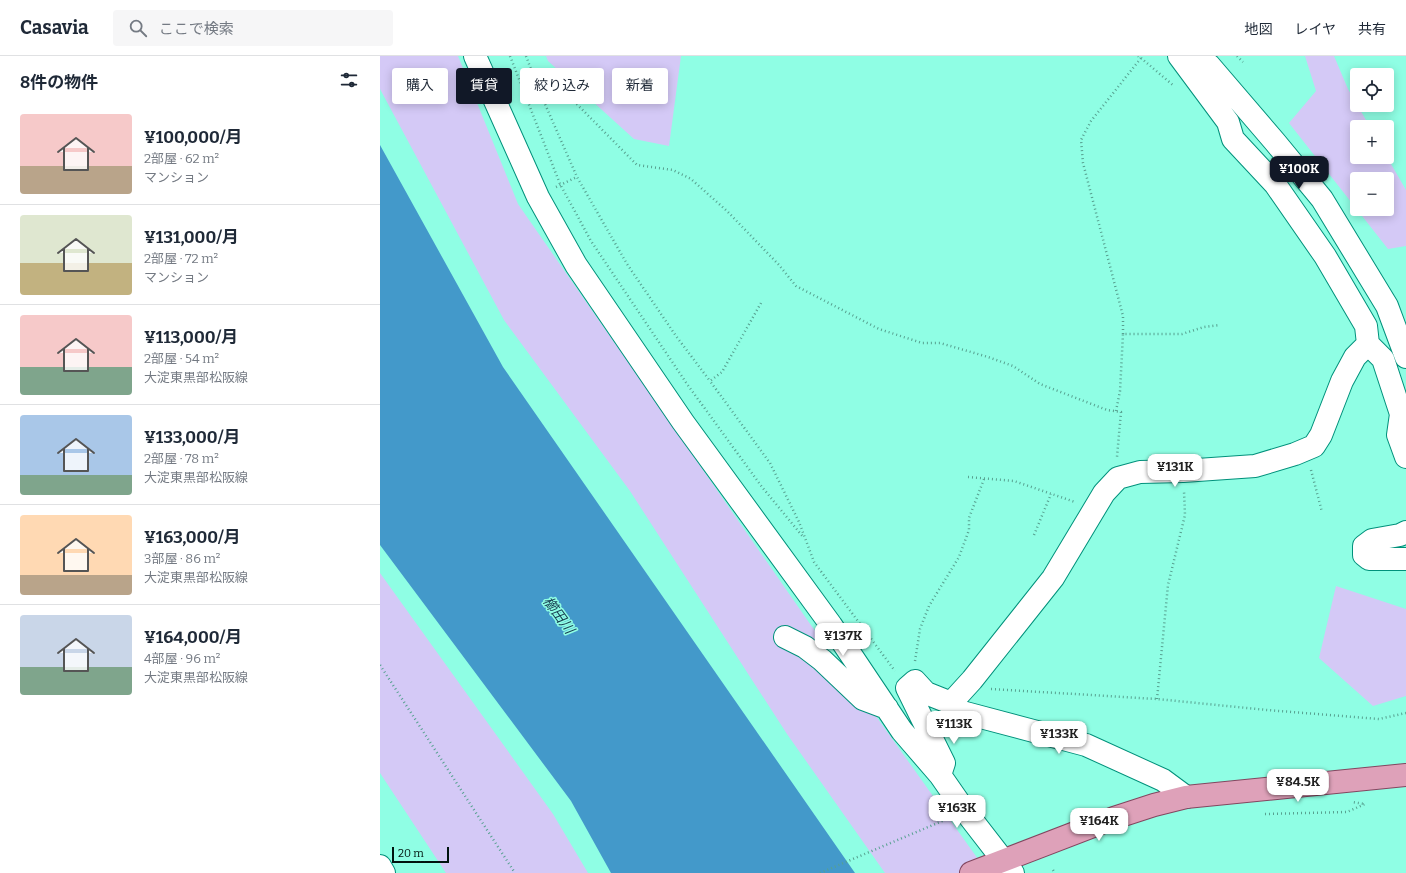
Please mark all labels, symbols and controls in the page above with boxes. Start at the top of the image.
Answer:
search box [113,10,393,46]
text: Casavia [20,16,89,39]
icon: search [127,17,149,39]
text: ここで検索 [159,20,234,38]
text: 地図 [1244,21,1272,38]
text: レイヤ [1294,21,1336,38]
text: 共有 [1358,21,1386,38]
chip: 購入 [392,68,448,104]
chip: 賃貸 [456,68,512,104]
chip: 絞り込み [520,68,604,104]
chip: 新着 [612,68,668,104]
map controls [1350,68,1394,216]
button: locate [1350,68,1394,112]
icon: filters [338,69,360,91]
text: 8件の物件 [20,72,98,93]
button: + [1350,120,1394,164]
text: ¥100,000/月 [144,127,243,148]
icon: home [52,130,100,178]
text: 2部屋 · 62 m² [144,151,219,166]
pin: ¥100K [1271,156,1327,190]
text: ¥100K [1279,161,1319,176]
text: マンション [144,170,209,185]
button: − [1350,172,1394,216]
text: ¥131,000/月 [144,227,239,248]
icon: home [52,231,100,279]
text: 2部屋 · 72 m² [144,251,218,266]
text: マンション [144,270,209,285]
text: ¥113,000/月 [144,327,238,348]
icon: home [52,331,100,379]
text: 2部屋 · 54 m² [144,351,219,366]
text: 大淀東黒部松阪線 [144,370,248,385]
text: ¥133,000/月 [144,427,240,448]
icon: home [52,431,100,479]
text: 2部屋 · 78 m² [144,451,219,466]
pin: ¥131K [1147,454,1203,488]
text: ¥131K [1156,459,1194,474]
text: 大淀東黒部松阪線 [144,470,248,485]
text: ¥163,000/月 [144,527,241,548]
icon: home [52,531,100,579]
text: 3部屋 · 86 m² [144,551,220,566]
text: 大淀東黒部松阪線 [144,570,248,585]
water label: 櫛田川 [539,593,579,639]
pin: ¥137K [815,623,871,657]
text: ¥164,000/月 [144,627,242,648]
text: ¥137K [824,628,862,643]
icon: home [52,631,100,679]
text: 4部屋 · 96 m² [144,651,220,666]
text: 大淀東黒部松阪線 [144,670,248,685]
pin: ¥113K [926,711,982,745]
text: ¥113K [936,716,972,731]
pin: ¥133K [1031,721,1087,755]
text: ¥133K [1040,726,1078,741]
pin: ¥84.5K [1265,769,1331,803]
text: ¥84.5K [1276,774,1320,789]
pin: ¥163K [929,795,985,829]
text: ¥163K [938,800,976,815]
pin: ¥164K [1071,808,1127,842]
text: ¥164K [1079,813,1119,828]
scale bar [392,845,449,864]
text: 20 m [398,847,424,860]

